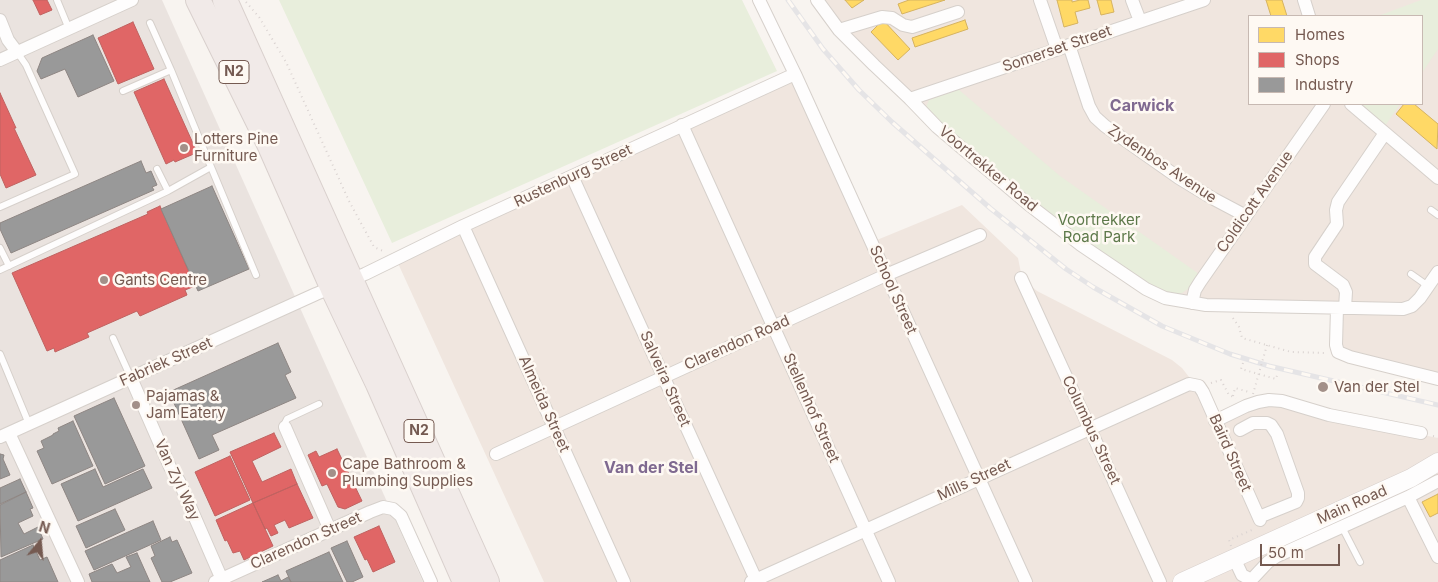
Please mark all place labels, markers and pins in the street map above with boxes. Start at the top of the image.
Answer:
place label: Lotters Pine Furniture [194,130,278,165]
marker: Lotters Pine Furniture [178,142,190,154]
place label: Gants Centre [114,271,207,289]
marker: Gants Centre [98,274,110,286]
place label: Van der Stel [1334,378,1420,396]
marker: Van der Stel [1316,380,1330,394]
place label: Pajamas & Jam Eatery [146,387,226,422]
marker: Pajamas & Jam Eatery [130,399,142,411]
place label: Cape Bathroom & Plumbing Supplies [342,455,473,490]
marker: Cape Bathroom & Plumbing Supplies [326,467,338,479]

